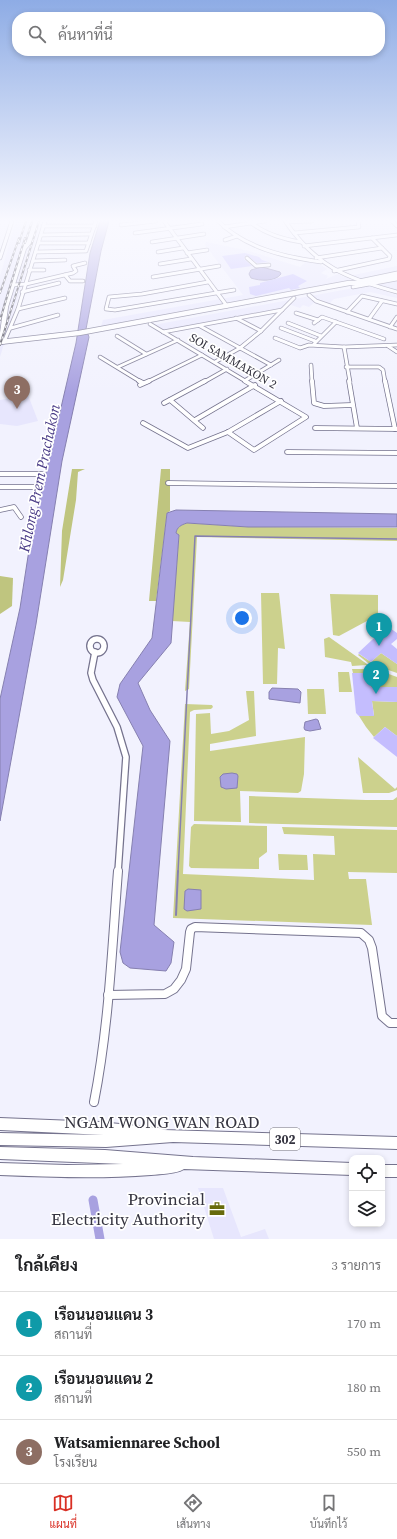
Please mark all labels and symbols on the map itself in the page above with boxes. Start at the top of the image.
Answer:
street label: SOI SAMMAKON 2 [186,329,280,393]
pin: 3 [4,376,30,409]
water label: Khlong Prem Prachakon [13,402,65,555]
your location [232,608,252,628]
pin: 1 [366,613,392,646]
pin: 2 [363,661,389,694]
street label: NGAM WONG WAN ROAD [64,1110,260,1134]
road number: 302 [270,1128,300,1150]
place label: Provincial Electricity Authority [51,1187,205,1231]
office icon: Provincial Electricity Authority [208,1200,226,1218]

